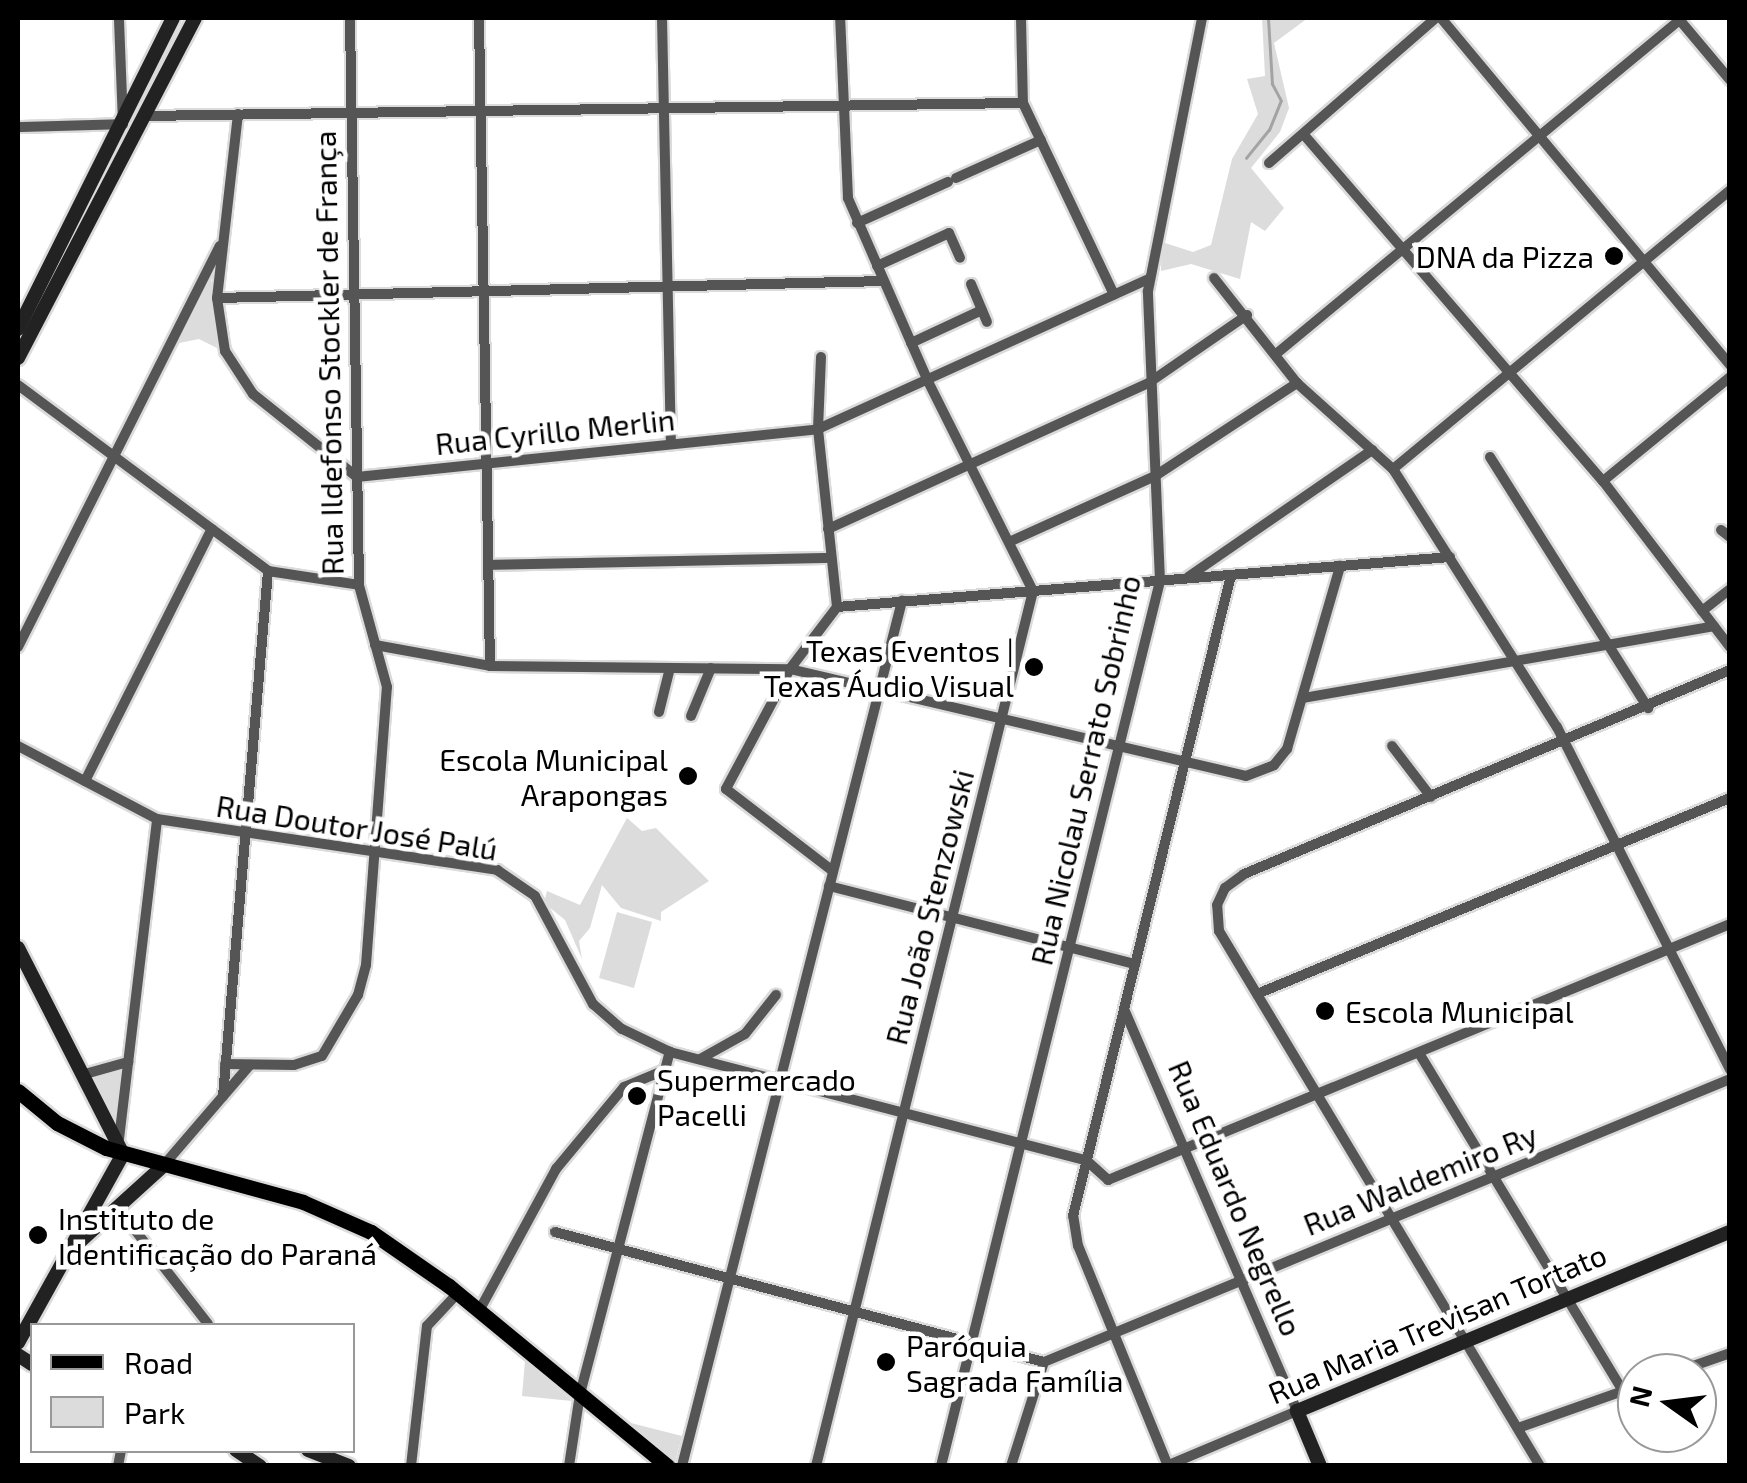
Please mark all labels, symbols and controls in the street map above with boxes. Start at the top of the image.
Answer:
street label: Rua Ildefonso Stockler de França [306,130,350,576]
place label: DNA da Pizza [1415,238,1594,274]
marker: DNA da Pizza [1603,245,1625,267]
street label: Rua Cyrillo Merlin [433,401,677,461]
street label: Rua Nicolau Serrato Sobrinho [1023,572,1147,968]
place label: Texas Eventos | Texas Áudio Visual [762,632,1014,702]
marker: Texas Eventos | Texas Áudio Visual [1023,656,1045,678]
place label: Escola Municipal Arapongas [439,741,668,812]
marker: Escola Municipal Arapongas [677,765,699,787]
street label: Rua João Stenzowski [877,765,981,1049]
street label: Rua Doutor José Palú [213,787,501,867]
place label: Escola Municipal [1345,993,1574,1029]
marker: Escola Municipal [1314,1000,1336,1022]
street label: Rua Eduardo Negrello [1162,1055,1310,1341]
place label: Supermercado Pacelli [657,1061,856,1132]
marker: Supermercado Pacelli [626,1085,648,1107]
street label: Rua Waldemiro Ry [1298,1116,1542,1242]
place label: Instituto de Identificação do Paraná [58,1200,377,1270]
marker: Instituto de Identificação do Paraná [27,1224,49,1246]
street label: Rua Maria Trevisan Tortato [1262,1235,1612,1411]
legend [30,1323,355,1453]
place label: Paróquia Sagrada Família [906,1327,1123,1398]
text: Road [124,1344,193,1380]
marker: Paróquia Sagrada Família [875,1351,897,1373]
north arrow [1617,1353,1717,1453]
text: N [1621,1382,1659,1410]
text: Park [124,1394,185,1430]

